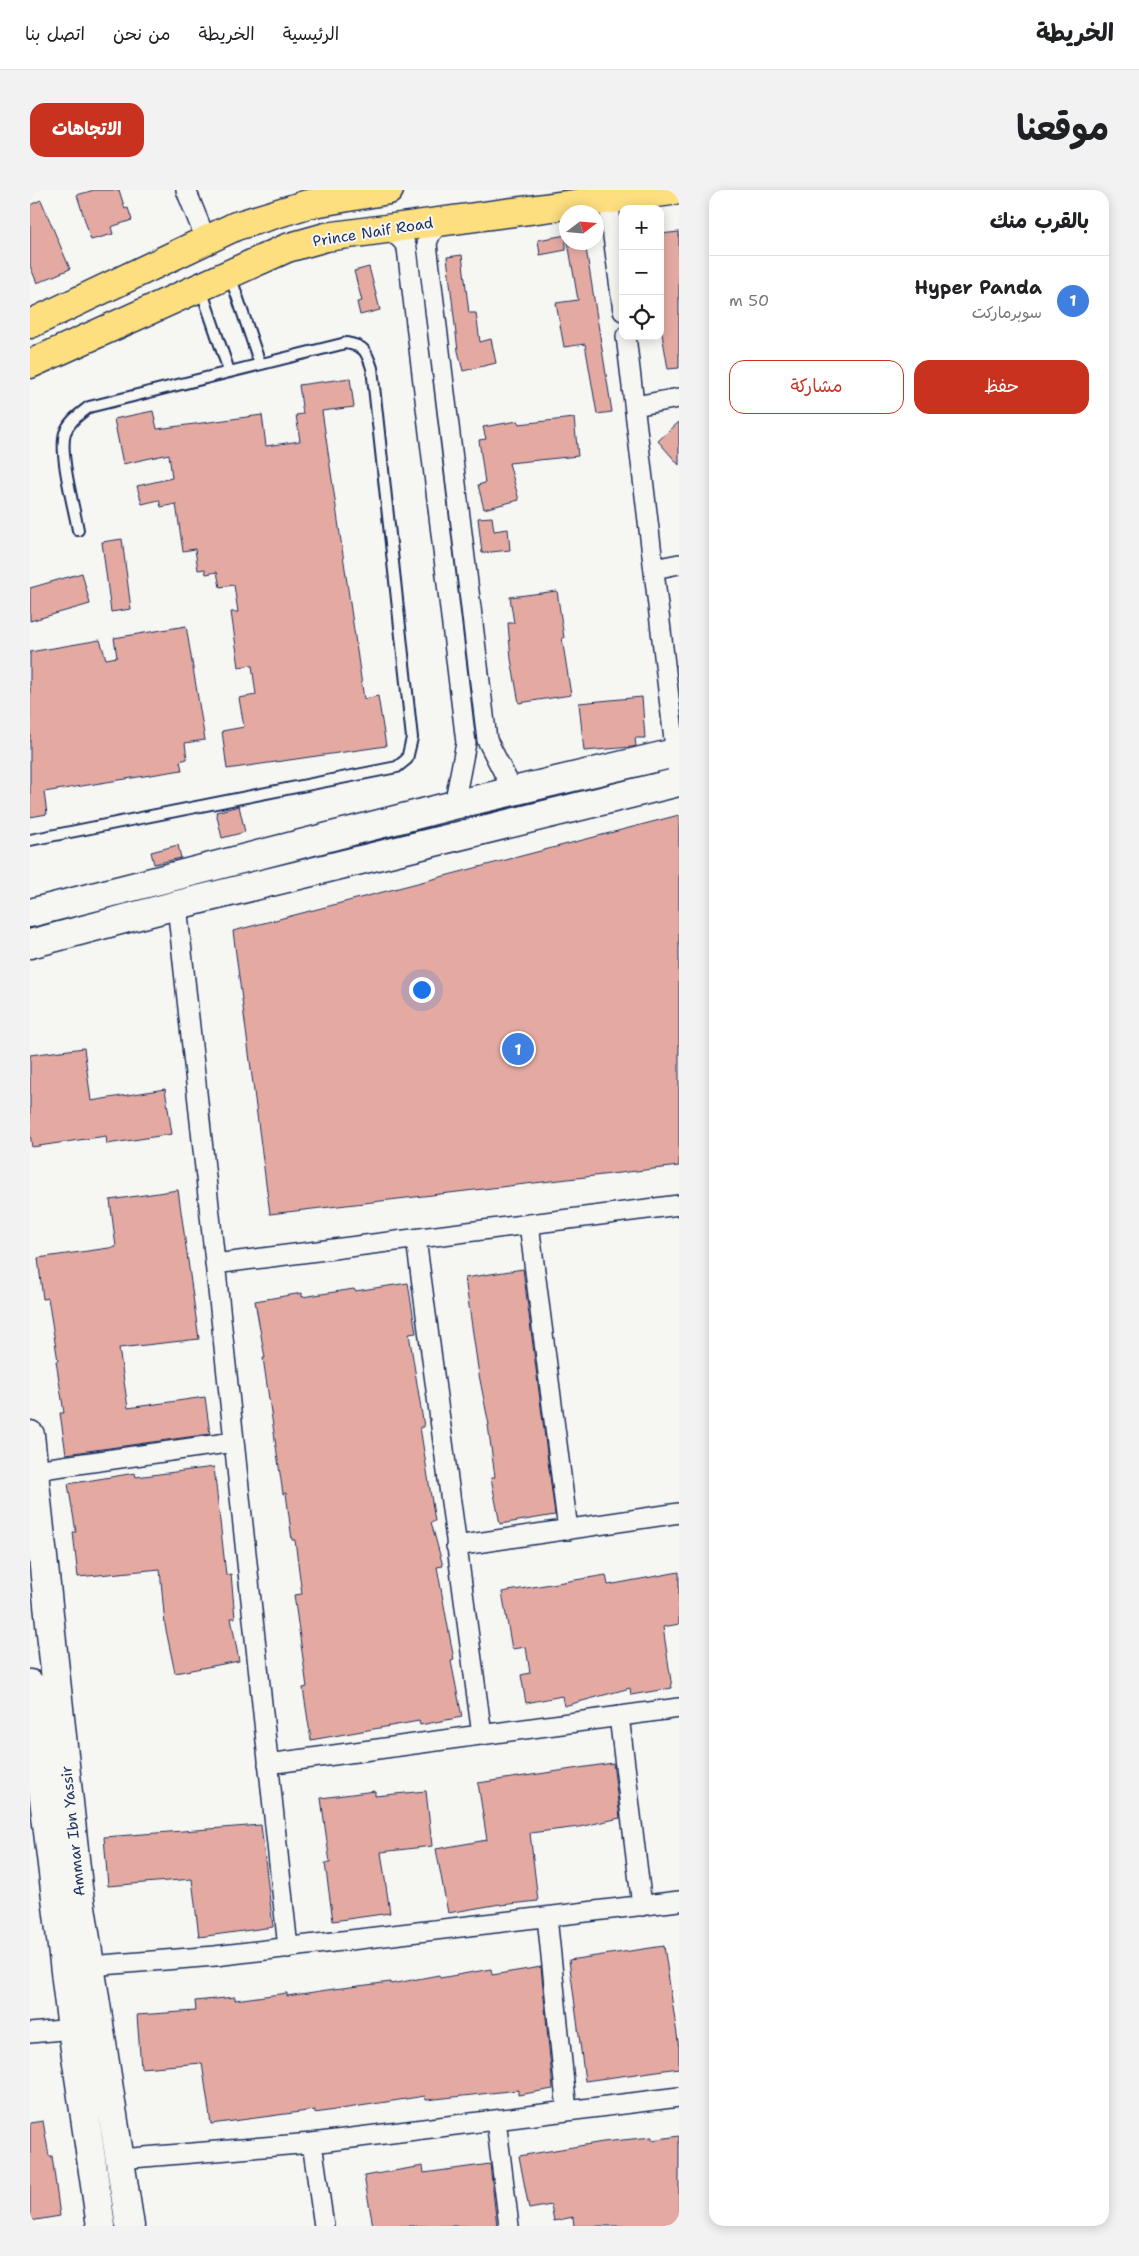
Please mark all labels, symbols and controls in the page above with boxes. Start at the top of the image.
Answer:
text: الخريطة [1036,17,1114,49]
text: اتصل بنا [25,22,85,46]
text: من نحن [113,22,171,46]
text: الخريطة [199,22,255,46]
text: الرئيسية [283,22,339,46]
button: الاتجاهات [30,103,144,157]
text: موقعنا [1016,104,1109,151]
north arrow [559,205,604,250]
map controls [619,205,664,340]
button: + [619,205,664,250]
text: بالقرب منك [990,207,1089,235]
street label: Prince Naif Road [311,213,435,251]
button: − [619,250,664,295]
text: Hyper Panda [915,275,1042,300]
text: 50 m [729,290,769,311]
text: 1 [1069,290,1077,311]
button: locate [619,295,664,340]
text: سوبرماركت [972,302,1042,323]
button: مشاركة [729,360,904,414]
button: حفظ [914,360,1089,414]
your location [409,977,435,1003]
pin: 1 [502,1030,534,1068]
street label: Ammar Ibn Yassir [56,1765,90,1897]

